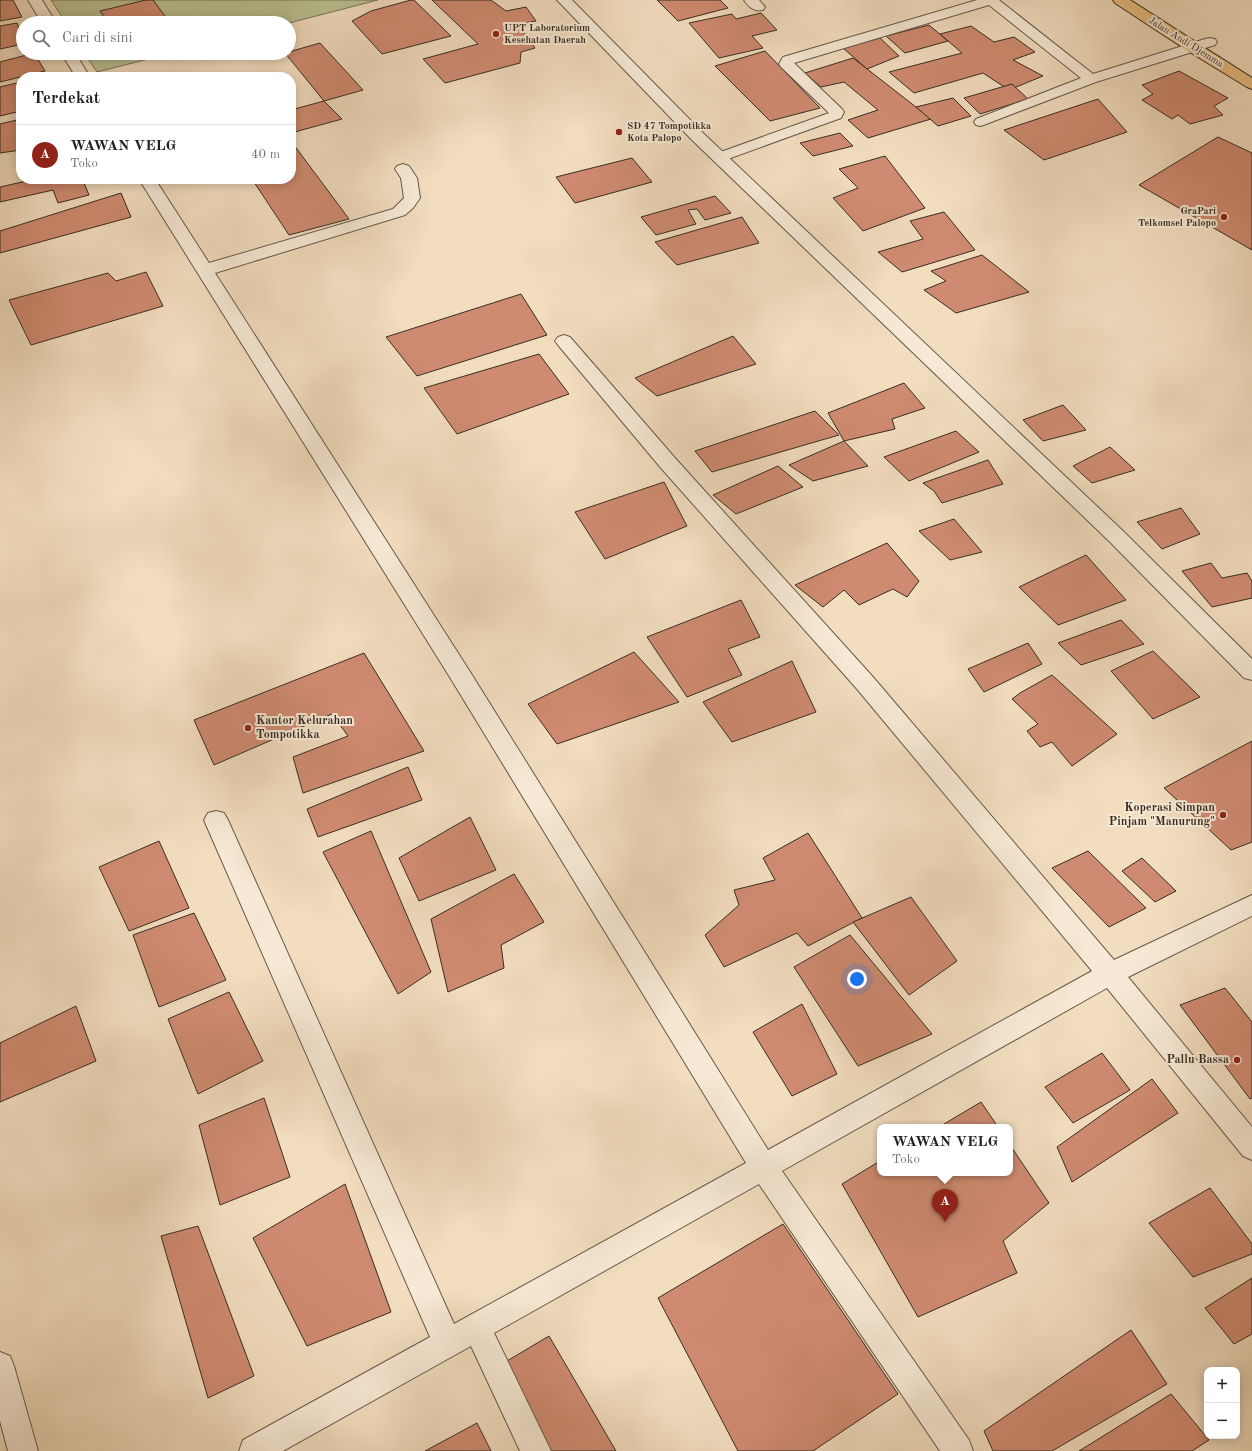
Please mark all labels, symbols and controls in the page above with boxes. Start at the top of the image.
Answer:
street label: Jalan Andi Djemma [1147,15,1225,69]
search box [16,16,296,60]
place label: UPT Laboratorium Kesehatan Daerah [504,23,590,45]
icon: search [30,27,52,49]
marker: UPT Laboratorium Kesehatan Daerah [491,29,501,39]
text: Cari di sini [62,31,133,46]
text: Terdekat [32,90,100,107]
place label: SD 47 Tompotikka Kota Palopo [627,121,711,143]
marker: SD 47 Tompotikka Kota Palopo [614,127,624,137]
text: WAWAN VELG [70,139,176,154]
text: A [40,148,50,161]
text: 40 m [251,148,280,161]
text: Toko [70,157,98,170]
place label: GraPari Telkomsel Palopo [1138,206,1216,228]
marker: GraPari Telkomsel Palopo [1219,212,1229,222]
place label: Kantor Kelurahan Tompotikka [256,715,353,741]
marker: Kantor Kelurahan Tompotikka [243,723,253,733]
place label: Koperasi Simpan Pinjam "Manurung" [1109,802,1215,828]
marker: Koperasi Simpan Pinjam "Manurung" [1218,810,1228,820]
your location [847,969,867,989]
place label: Pallu Bassa [1167,1054,1229,1066]
marker: Pallu Bassa [1232,1055,1242,1065]
popup [877,1124,1013,1176]
text: WAWAN VELG [892,1135,998,1150]
text: Toko [892,1153,920,1166]
pin: A [932,1189,958,1222]
map controls [1204,1367,1240,1439]
button: + [1204,1367,1240,1403]
button: − [1204,1403,1240,1439]

